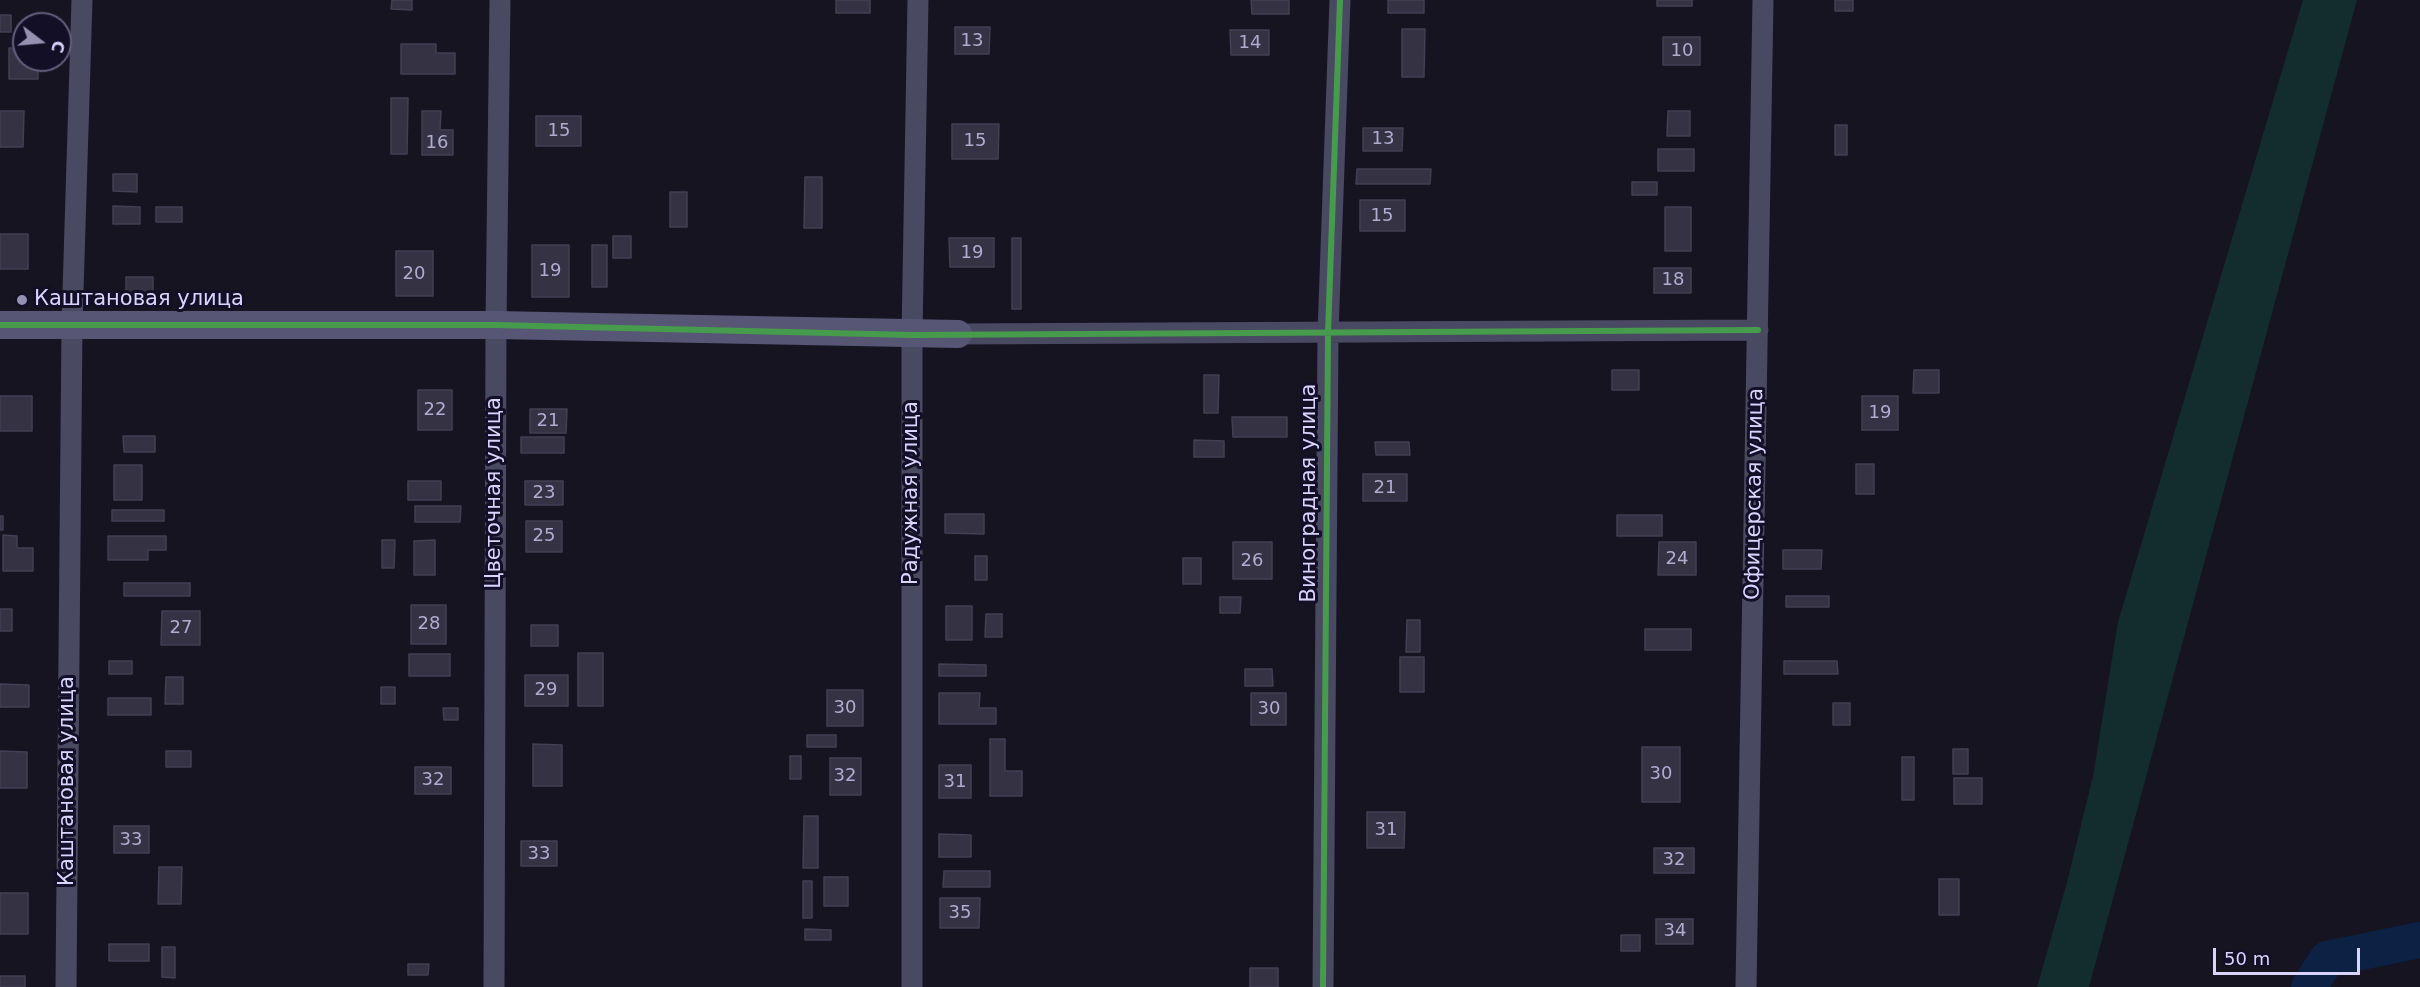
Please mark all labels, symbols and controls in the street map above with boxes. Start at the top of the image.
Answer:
north arrow [12,12,72,72]
house number: 13 [961,30,983,52]
house number: 14 [1239,32,1261,54]
text: С [47,38,69,55]
house number: 10 [1671,40,1693,62]
house number: 15 [548,120,570,142]
house number: 13 [1372,128,1394,150]
house number: 15 [964,130,986,152]
house number: 16 [426,132,448,154]
house number: 15 [1371,205,1393,227]
house number: 19 [961,242,983,264]
house number: 19 [539,260,561,282]
house number: 20 [403,263,425,285]
house number: 18 [1662,269,1684,291]
place label: Каштановая улица [34,287,244,313]
marker: Каштановая улица [15,293,29,307]
street label: Виноградная улица [1297,384,1323,602]
street label: Офицерская улица [1741,388,1769,600]
street label: Цветочная улица [482,397,508,589]
house number: 22 [424,399,446,421]
street label: Радужная улица [899,401,925,585]
house number: 19 [1869,402,1891,424]
house number: 21 [537,410,559,432]
house number: 21 [1374,477,1396,499]
house number: 23 [533,482,555,504]
house number: 25 [533,525,555,547]
house number: 24 [1666,548,1688,570]
house number: 26 [1241,550,1263,572]
house number: 28 [418,613,440,635]
house number: 27 [170,617,192,639]
street label: Каштановая улица [55,676,81,886]
house number: 29 [535,679,557,701]
house number: 30 [834,697,856,719]
house number: 30 [1258,698,1280,720]
house number: 30 [1650,763,1672,785]
house number: 32 [834,765,856,787]
house number: 32 [422,769,444,791]
house number: 31 [944,771,966,793]
house number: 31 [1375,819,1397,841]
house number: 33 [120,829,142,851]
house number: 33 [528,843,550,865]
house number: 32 [1663,849,1685,871]
house number: 35 [949,902,971,924]
house number: 34 [1664,920,1686,942]
scale bar [2216,936,2363,974]
text: 50 m [2224,948,2270,969]

